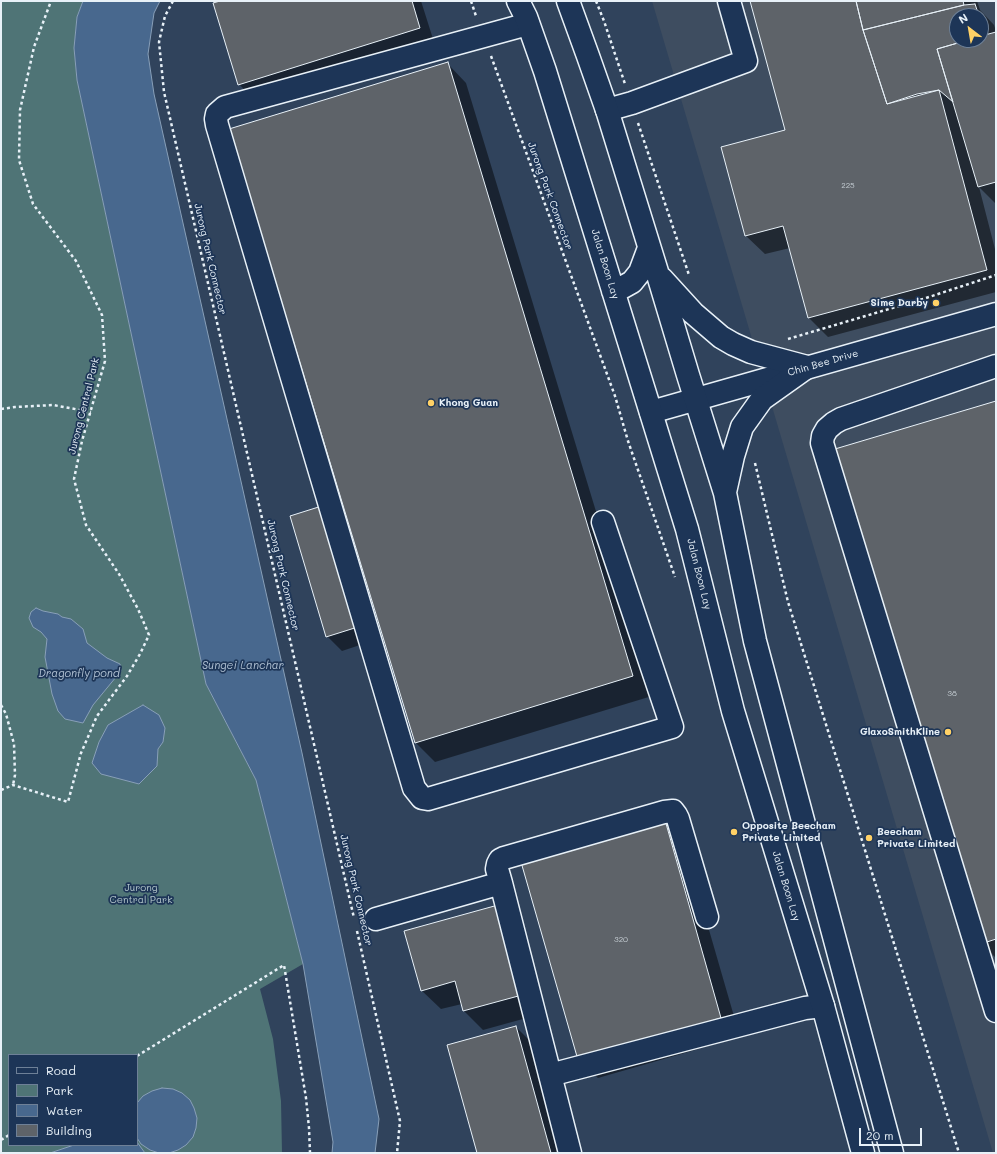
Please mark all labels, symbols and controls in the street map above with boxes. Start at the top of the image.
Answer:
north arrow [949,8,989,48]
text: N [956,10,971,27]
street label: Jurong Park Connector [525,140,575,252]
house number: 225 [841,181,855,191]
street label: Jurong Park Connector [191,202,229,316]
street label: Jalan Boon Lay [589,227,621,301]
place label: Sime Darby [871,297,928,309]
marker: Sime Darby [931,298,941,308]
street label: Chin Bee Drive [786,347,860,379]
street label: Jurong Central Park [66,356,102,456]
place label: Khong Guan [439,397,498,409]
marker: Khong Guan [426,398,436,408]
street label: Jurong Park Connector [264,518,302,632]
street label: Jalan Boon Lay [684,537,714,611]
water label: Sungei Lanchar [202,659,284,673]
water label: Dragonfly pond [38,667,120,681]
house number: 38 [947,689,957,699]
place label: GlaxoSmithKline [860,726,940,738]
marker: GlaxoSmithKline [943,727,953,737]
place label: Opposite Beecham Private Limited [742,820,836,844]
place label: Beecham Private Limited [877,826,955,850]
marker: Opposite Beecham Private Limited [729,827,739,837]
street label: Jurong Park Connector [337,833,375,947]
marker: Beecham Private Limited [864,833,874,843]
street label: Jalan Boon Lay [770,849,802,923]
park label: Jurong Central Park [110,882,172,906]
house number: 320 [614,935,628,945]
legend [8,1054,138,1146]
text: Road [46,1062,76,1078]
text: Park [46,1082,73,1098]
text: Water [46,1102,83,1118]
scale bar [861,1120,924,1146]
text: Building [46,1122,92,1138]
text: 20 m [866,1127,894,1143]

